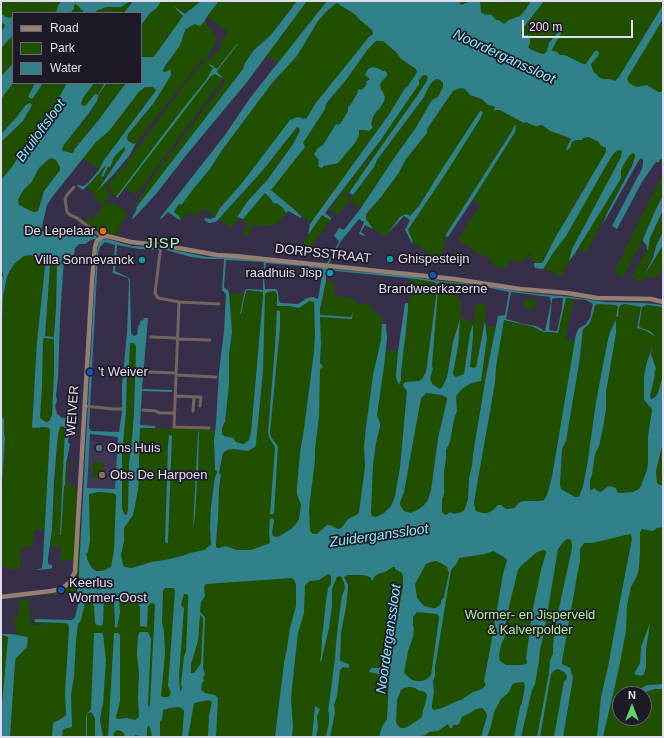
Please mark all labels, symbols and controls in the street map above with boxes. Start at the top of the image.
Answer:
legend [12,12,142,84]
scale bar [524,12,635,38]
text: 200 m [529,20,562,34]
text: Road [50,21,79,35]
water label: Noorderganssloot [450,26,558,88]
text: Park [50,41,75,55]
text: Water [50,61,82,75]
water label: Bruiloftsloot [13,96,69,166]
place label: De Lepelaar [24,223,95,239]
marker: De Lepelaar [98,226,108,236]
district label: JISP [145,235,181,253]
street label: DORPSSTRAAT [274,241,372,267]
place label: Ghispesteijn [398,251,470,267]
place label: Villa Sonnevanck [35,252,134,268]
marker: Ghispesteijn [385,254,395,264]
marker: Villa Sonnevanck [137,255,147,265]
place label: raadhuis Jisp [245,265,322,281]
marker: raadhuis Jisp [325,268,335,278]
marker: Brandweerkazerne [428,270,438,280]
place label: Brandweerkazerne [378,281,488,297]
place label: 't Weiver [98,364,148,380]
marker: 't Weiver [85,367,95,377]
street label: WEIVER [63,385,83,437]
place label: Ons Huis [107,440,160,456]
marker: Ons Huis [94,443,104,453]
place label: Obs De Harpoen [110,467,208,483]
marker: Obs De Harpoen [97,470,107,480]
water label: Zuiderganssloot [329,521,429,551]
place label: Keerlus Wormer-Oost [69,575,147,606]
water label: Noorderganssloot [373,583,405,695]
marker: Keerlus Wormer-Oost [56,585,66,595]
park label: Wormer- en Jisperveld & Kalverpolder [465,607,595,638]
north arrow [612,686,652,726]
text: N [628,689,636,701]

